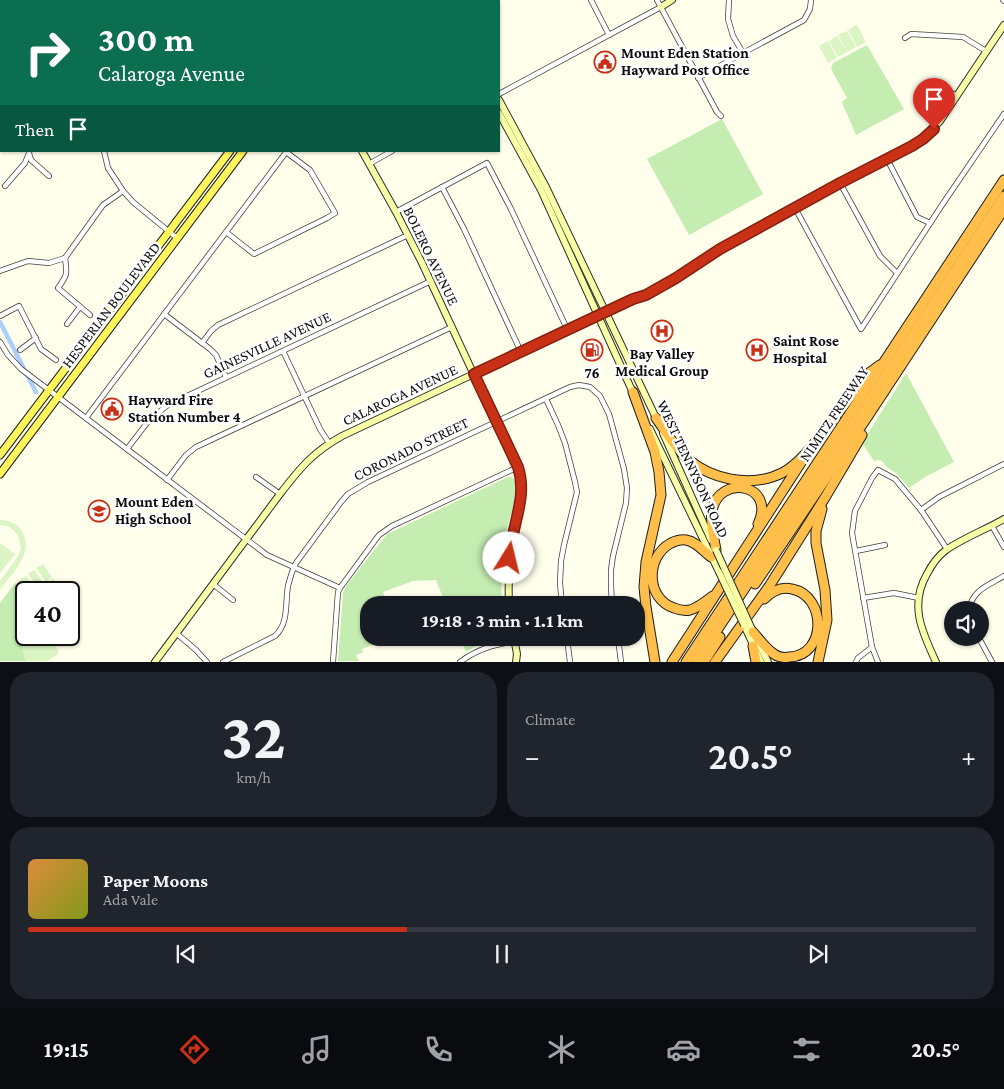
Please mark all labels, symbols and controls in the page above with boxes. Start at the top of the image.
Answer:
icon: right [15,20,80,85]
text: 300 m [98,20,194,59]
place label: Mount Eden Station Hayward Post Office [621,45,749,78]
public building icon: Mount Eden Station Hayward Post Office [593,50,617,74]
text: Calaroga Avenue [98,61,245,86]
pin [913,78,955,129]
icon: arrive [920,85,948,113]
icon: arrive [64,115,92,143]
text: Then [15,119,54,140]
street label: BOLERO AVENUE [400,204,462,308]
street label: HESPERIAN BOULEVARD [59,239,163,371]
street label: GAINESVILLE AVENUE [201,308,333,382]
hospital icon: Bay Valley Medical Group [650,319,674,343]
place label: Saint Rose Hospital [773,333,839,366]
fuel station icon: 76 [580,338,604,362]
hospital icon: Saint Rose Hospital [745,338,769,362]
place label: Bay Valley Medical Group [615,346,709,379]
street label: CALAROGA AVENUE [340,361,460,429]
street label: NIMITZ FREEWAY [796,363,872,465]
place label: 76 [584,365,600,381]
place label: Hayward Fire Station Number 4 [128,392,241,425]
public building icon: Hayward Fire Station Number 4 [100,397,124,421]
street label: WEST TENNYSON ROAD [654,398,732,540]
street label: CORONADO STREET [351,414,471,484]
place label: Mount Eden High School [115,494,194,527]
school or university icon: Mount Eden High School [87,499,111,523]
position arrow [482,531,534,583]
speed limit sign: 40 [15,581,80,646]
map controls [944,601,989,646]
button: sound [944,601,989,646]
text: 19:18 · 3 min · 1.1 km [422,610,583,631]
text: 32 [221,700,286,772]
text: Climate [525,711,575,728]
text: 20.5° [708,735,793,777]
text: − [525,741,540,772]
text: + [961,741,976,772]
text: km/h [236,769,271,786]
text: Paper Moons [103,870,208,891]
text: Ada Vale [103,891,158,908]
icon: previous [172,940,200,968]
icon: pause [488,940,516,968]
icon: next [804,940,832,968]
icon: directions [177,1032,212,1067]
icon: music [299,1032,334,1067]
icon: phone [421,1032,456,1067]
icon: climate [544,1032,579,1067]
icon: car [666,1032,701,1067]
icon: filters [789,1032,824,1067]
text: 19:15 [44,1037,89,1062]
text: 20.5° [911,1037,960,1062]

